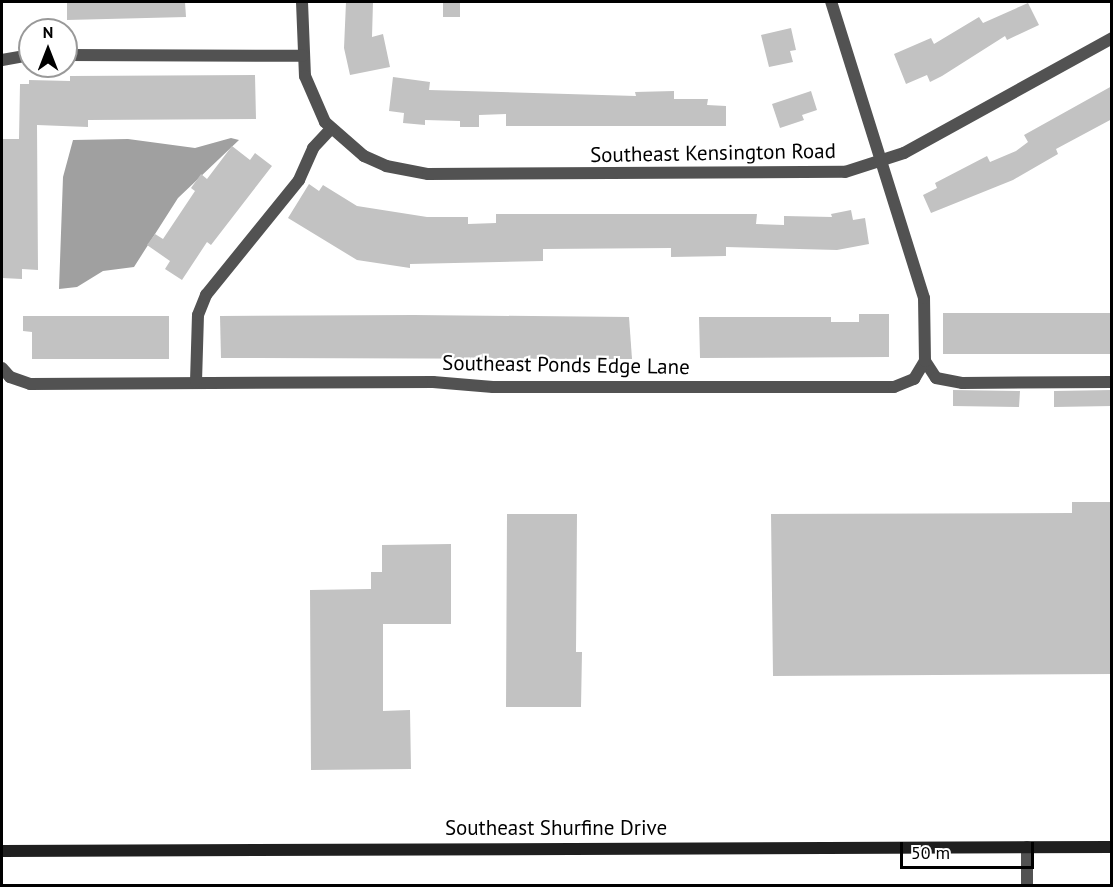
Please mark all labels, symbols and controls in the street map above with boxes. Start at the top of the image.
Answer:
north arrow [18,18,78,78]
text: N [43,22,53,42]
street label: Southeast Kensington Road [590,138,836,168]
street label: Southeast Ponds Edge Lane [442,350,690,380]
street label: Southeast Shurfine Drive [445,815,667,841]
scale bar [903,830,1036,868]
text: 50 m [911,841,950,864]

